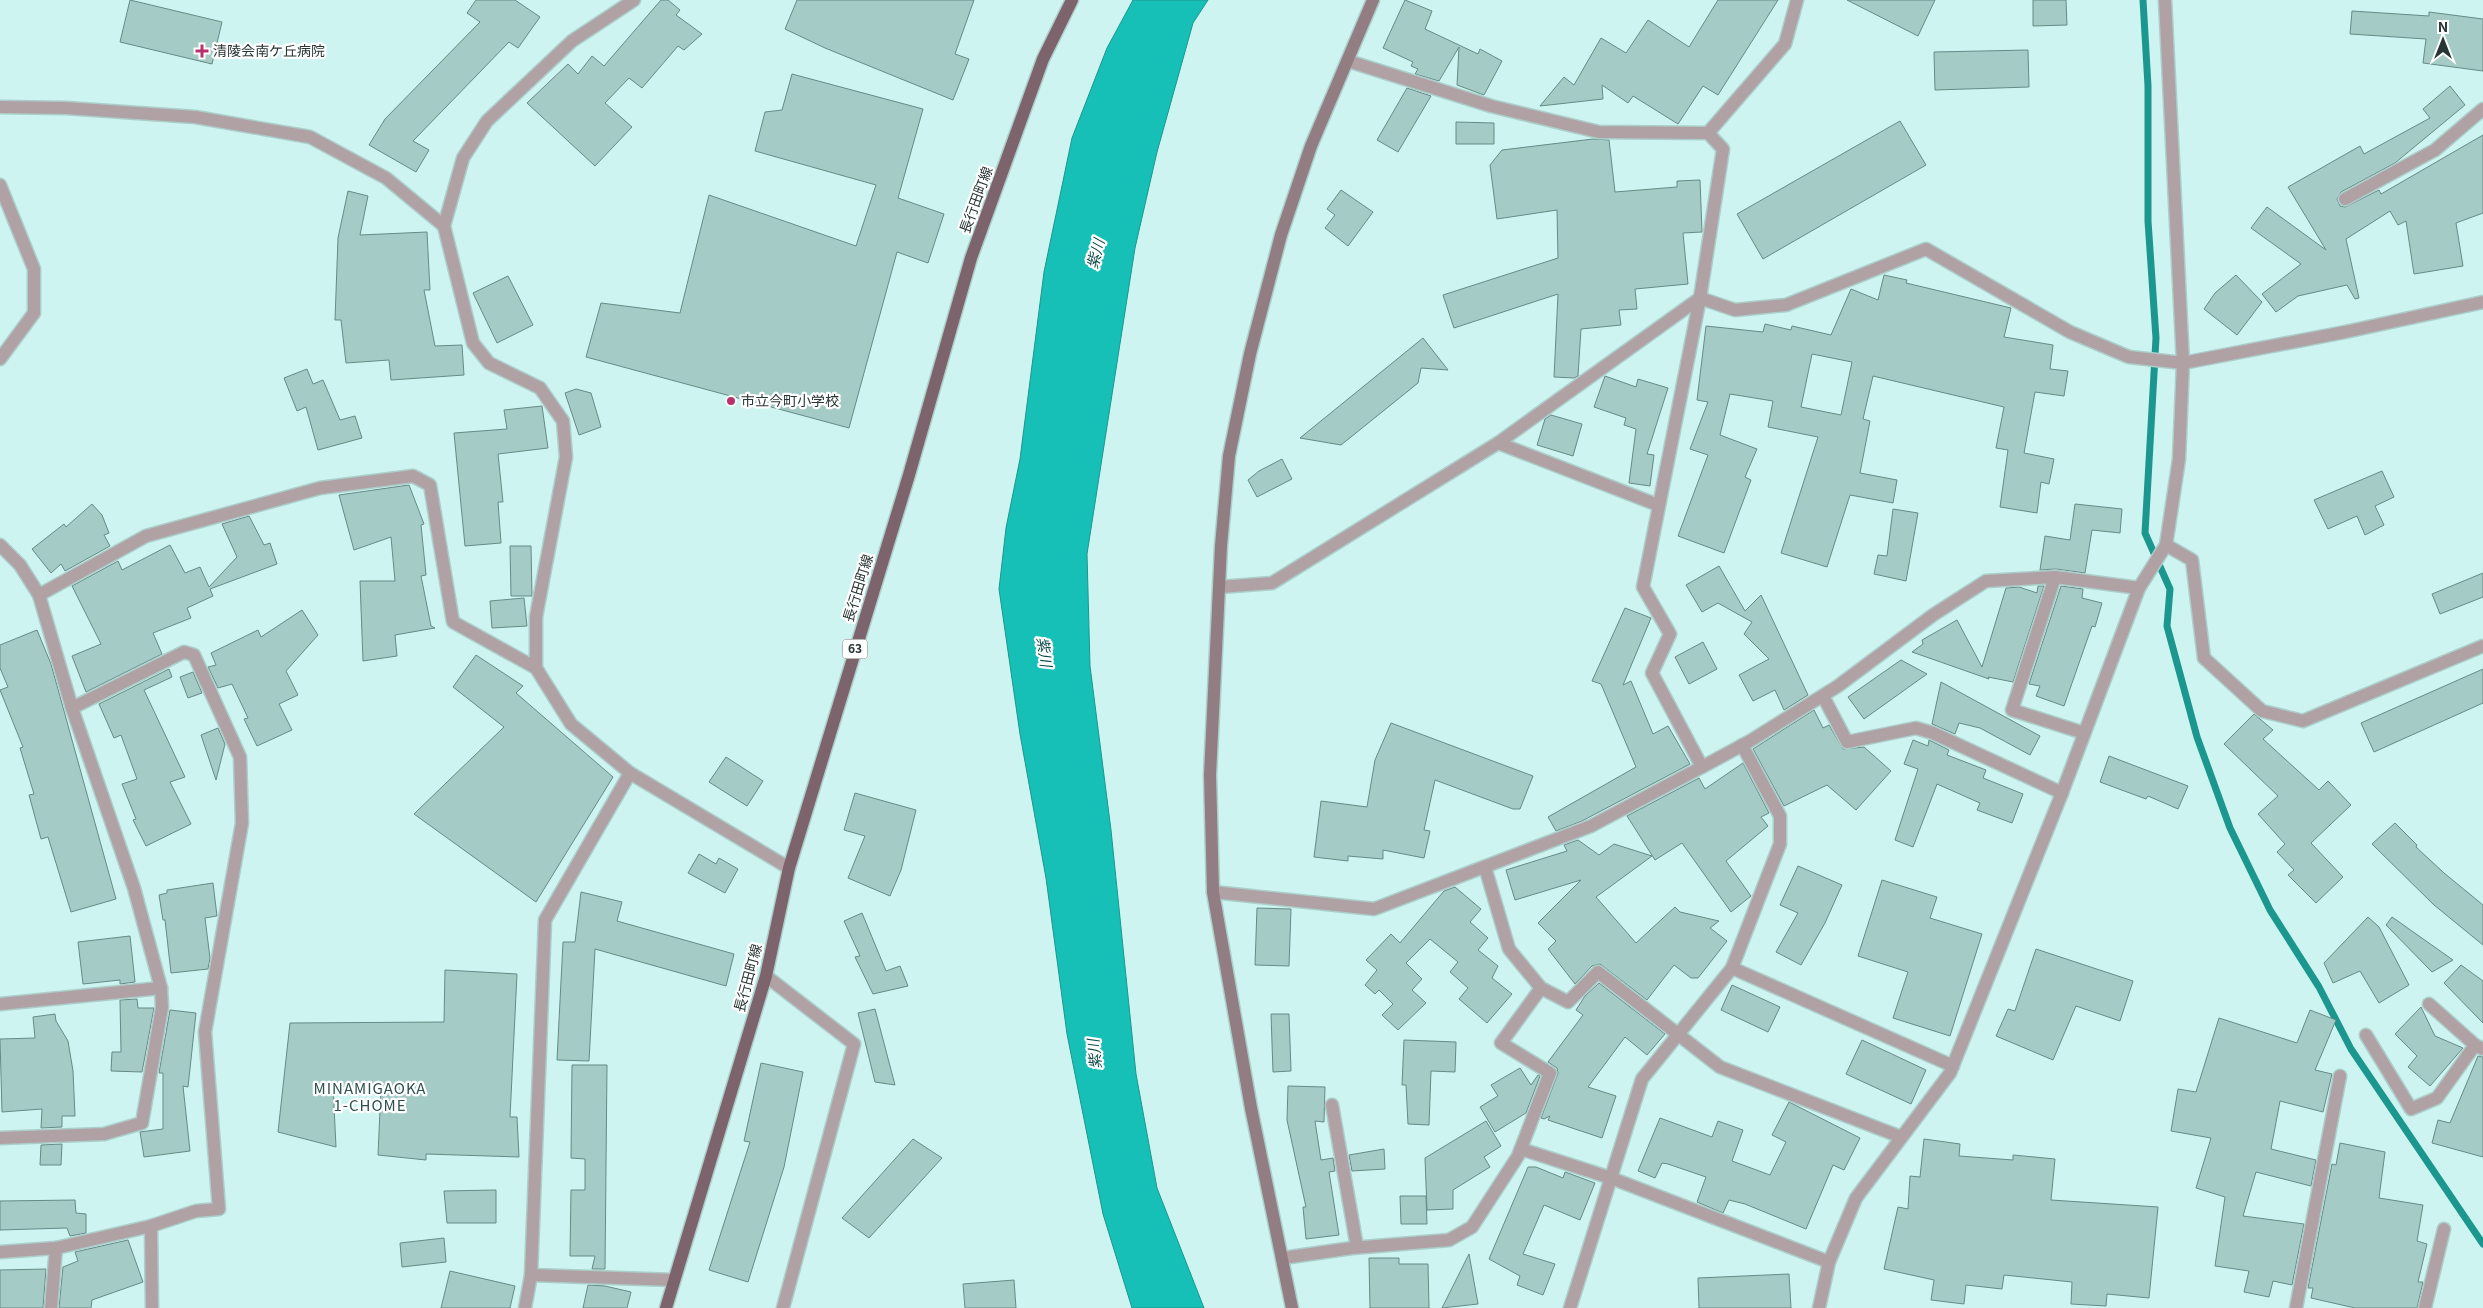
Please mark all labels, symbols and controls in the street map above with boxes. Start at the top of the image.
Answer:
north arrow [2418,15,2468,65]
text: N [2438,16,2448,36]
place label: 清陵会南ケ丘病院 [213,40,325,60]
marker: 清陵会南ケ丘病院 [195,44,209,58]
street label: 長行田町線 [954,163,996,236]
water label: 紫川 [1081,234,1109,271]
place label: 市立今町小学校 [741,390,839,410]
marker: 市立今町小学校 [725,395,737,407]
street label: 長行田町線 [837,551,877,624]
water label: 紫川 [1033,635,1058,670]
road number: 63 [842,640,868,659]
street label: 長行田町線 [728,941,766,1014]
water label: 紫川 [1081,1036,1106,1070]
district label: MINAMIGAOKA 1-CHOME [314,1077,426,1115]

